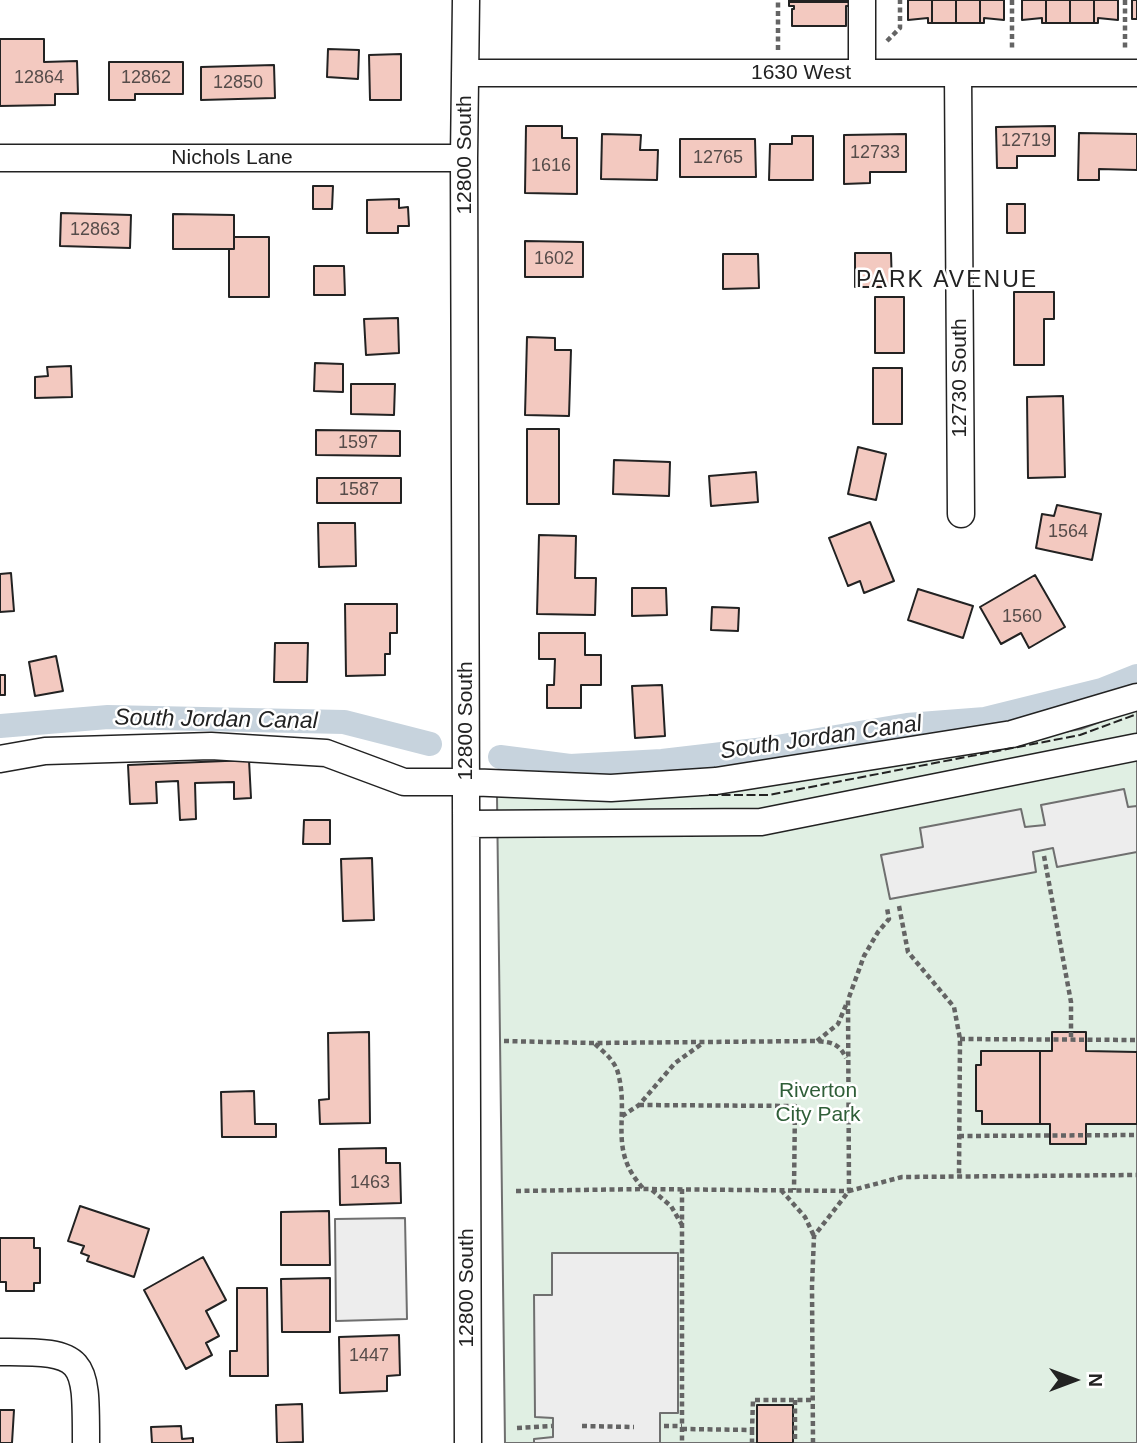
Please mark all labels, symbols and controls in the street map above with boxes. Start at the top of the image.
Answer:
street label: 1630 West [751,60,851,86]
house number: 12864 [14,67,64,89]
house number: 12862 [121,67,171,89]
house number: 12850 [213,72,263,94]
street label: 12800 South [452,95,478,215]
house number: 12719 [1001,130,1051,152]
house number: 12733 [850,142,900,164]
street label: Nichols Lane [171,145,293,171]
house number: 12765 [693,147,743,169]
house number: 1616 [531,155,571,177]
house number: 12863 [70,219,120,241]
house number: 1602 [534,248,574,270]
district label: PARK AVENUE [857,267,1037,295]
street label: 12730 South [947,318,973,438]
house number: 1597 [338,432,378,454]
house number: 1587 [339,479,379,501]
house number: 1564 [1048,521,1088,543]
house number: 1560 [1002,606,1042,628]
street label: 12800 South [453,661,479,781]
water label: South Jordan Canal [114,704,318,736]
water label: South Jordan Canal [718,710,924,766]
park label: Riverton City Park [775,1078,861,1128]
house number: 1463 [350,1172,390,1194]
street label: 12800 South [454,1228,480,1348]
house number: 1447 [349,1345,389,1367]
north arrow [1039,1345,1109,1415]
text: N [1085,1373,1106,1387]

